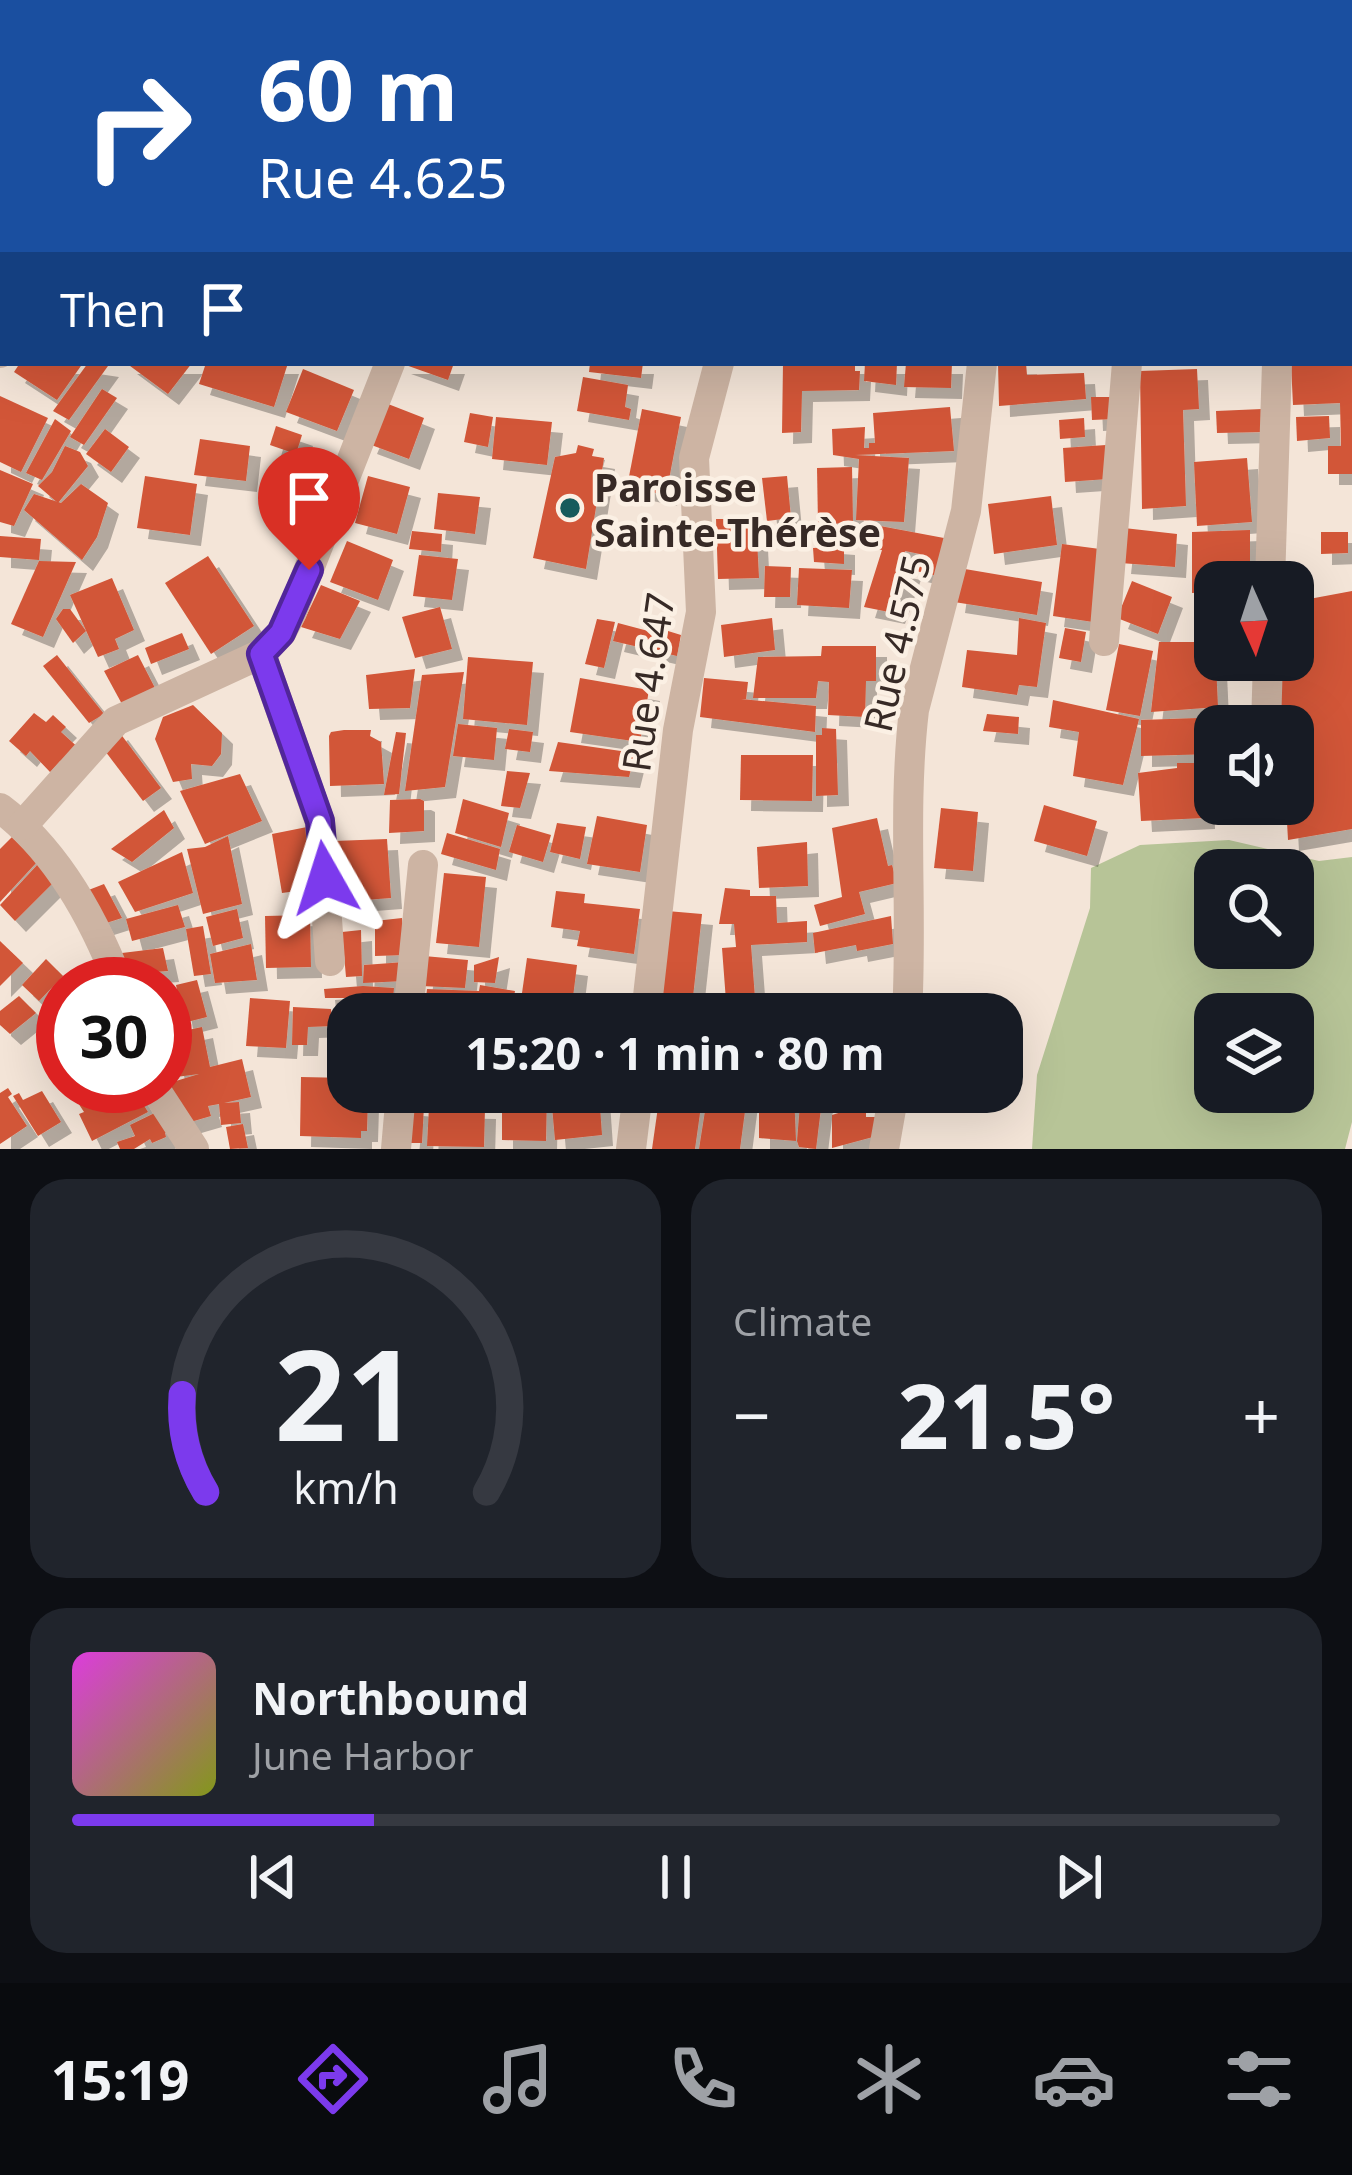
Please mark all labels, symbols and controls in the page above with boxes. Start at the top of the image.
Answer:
text: 60 m [258,31,458,146]
icon: right [60,48,216,204]
text: Rue 4.625 [258,140,507,214]
icon: arrive [190,276,256,342]
text: Then [60,279,166,340]
pin [258,447,360,570]
place label: Paroisse Sainte-Thérèse [594,460,881,558]
icon: arrive [276,465,342,531]
marker: Paroisse Sainte-Thérèse [557,495,583,521]
street label: Rue 4.575 [850,549,942,737]
north arrow [1194,561,1314,681]
map controls [1194,561,1314,1113]
street label: Rue 4.647 [608,589,686,775]
button: sound [1194,705,1314,825]
position arrow [262,815,388,941]
button: search [1194,849,1314,969]
speed limit sign: 30 [36,957,192,1113]
button: layers [1194,993,1314,1113]
text: 15:20 · 1 min · 80 m [466,1022,884,1083]
text: Climate [733,1294,872,1347]
text: 21 [274,1308,417,1478]
text: 21.5° [898,1353,1115,1475]
text: − [733,1369,771,1459]
text: + [1242,1369,1280,1459]
text: km/h [293,1457,398,1516]
text: Northbound [252,1667,529,1728]
text: June Harbor [252,1728,474,1781]
icon: previous [240,1844,306,1910]
icon: pause [643,1844,709,1910]
icon: next [1046,1844,1112,1910]
icon: directions [291,2037,375,2121]
icon: music [476,2037,560,2121]
icon: phone [661,2037,745,2121]
icon: climate [847,2037,931,2121]
icon: car [1032,2037,1116,2121]
icon: filters [1217,2037,1301,2121]
text: 15:19 [51,2042,189,2116]

